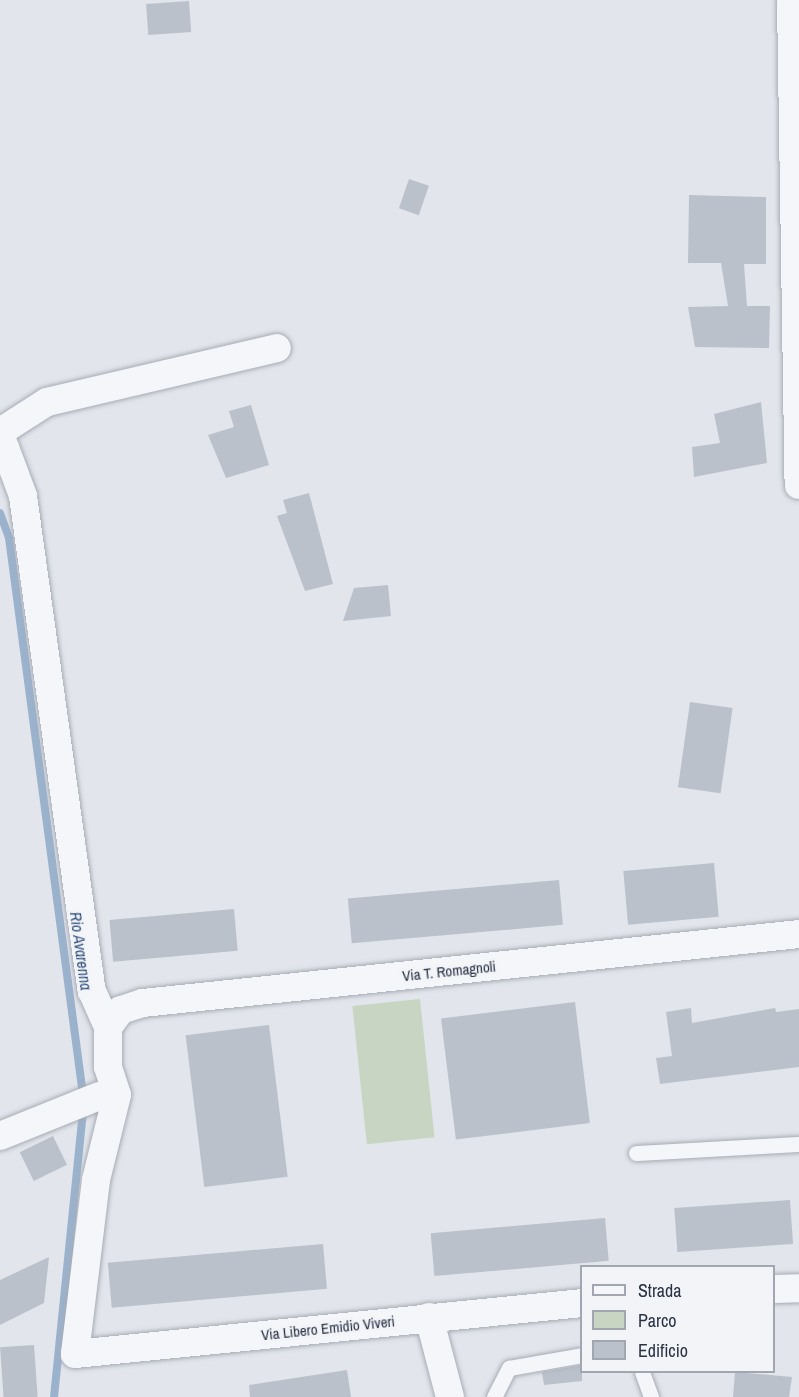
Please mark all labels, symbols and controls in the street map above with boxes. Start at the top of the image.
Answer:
water label: Rio Avarenna [66,910,96,992]
street label: Via T. Romagnoli [401,957,497,985]
legend [580,1265,775,1373]
text: Strada [638,1278,682,1303]
text: Parco [638,1308,677,1333]
street label: Via Libero Emidio Viveri [260,1312,396,1344]
text: Edificio [638,1338,688,1363]

